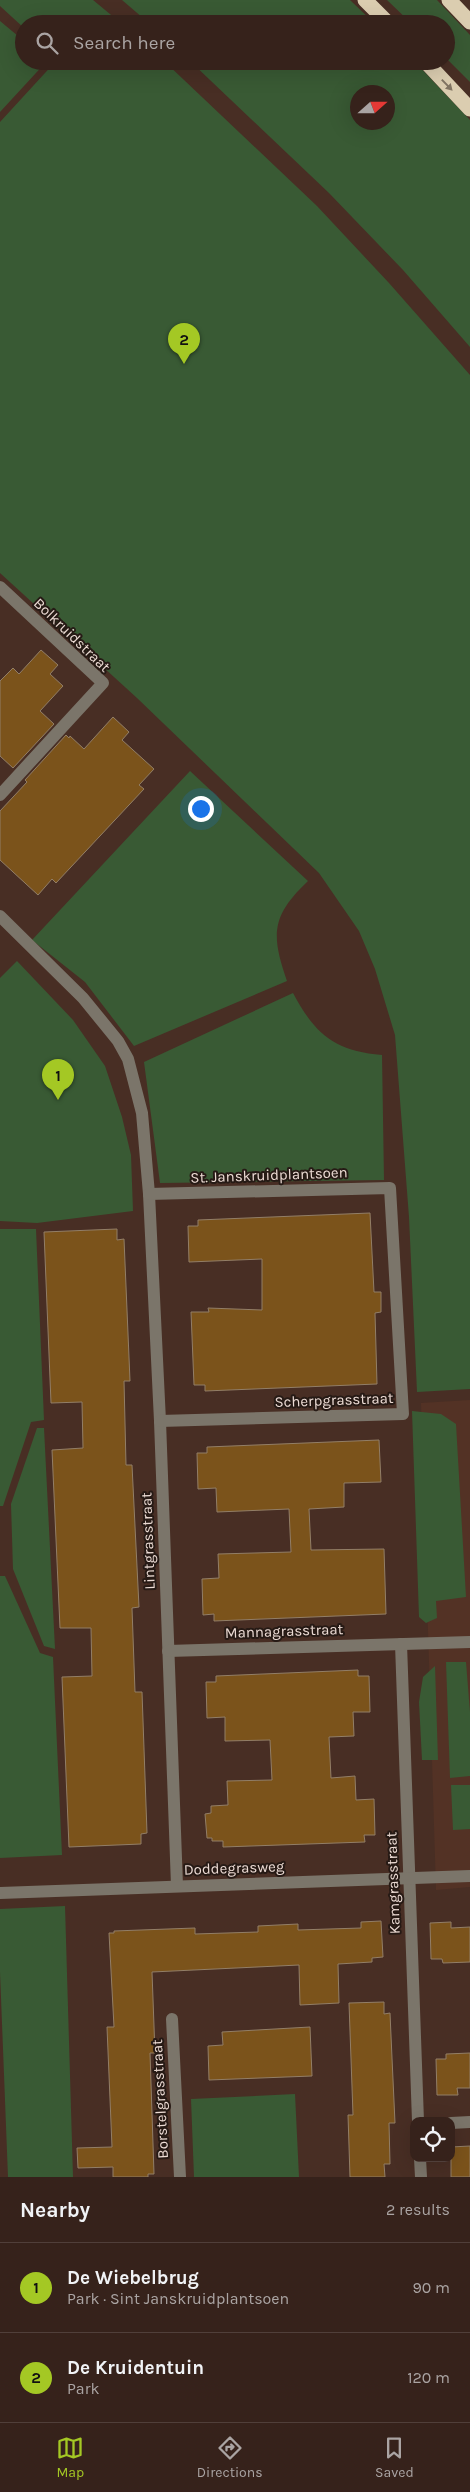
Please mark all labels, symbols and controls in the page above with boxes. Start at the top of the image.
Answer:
search box [15,15,455,70]
icon: search [33,29,61,57]
text: Search here [73,32,175,54]
one-way arrow [441,79,453,91]
north arrow [350,85,395,130]
pin: 2 [168,323,200,364]
street label: Bolkruidstraat [30,594,114,676]
your location [188,796,214,822]
pin: 1 [42,1059,74,1100]
street label: St. Janskruidplantsoen [190,1163,348,1187]
street label: Scherpgrasstraat [274,1389,394,1411]
street label: Lintgrasstraat [137,1492,159,1590]
street label: Mannagrasstraat [224,1620,344,1642]
street label: Kamgrasstraat [382,1831,404,1935]
street label: Doddegrasweg [183,1857,285,1879]
street label: Borstelgrasstraat [148,2039,172,2159]
map controls [410,2117,455,2162]
button: locate [410,2117,455,2162]
text: Nearby [20,2198,90,2222]
text: 2 results [386,2200,450,2219]
text: De Wiebelbrug [67,2267,199,2289]
text: 1 [33,2278,39,2297]
text: 90 m [412,2278,450,2297]
text: Park · Sint Janskruidplantsoen [67,2289,289,2308]
text: De Kruidentuin [67,2357,204,2379]
text: 2 [31,2368,41,2387]
text: 120 m [407,2368,450,2387]
text: Park [67,2379,99,2398]
tab: Map [56,2434,84,2481]
tab: Directions [197,2434,263,2481]
tab: Saved [375,2434,414,2481]

